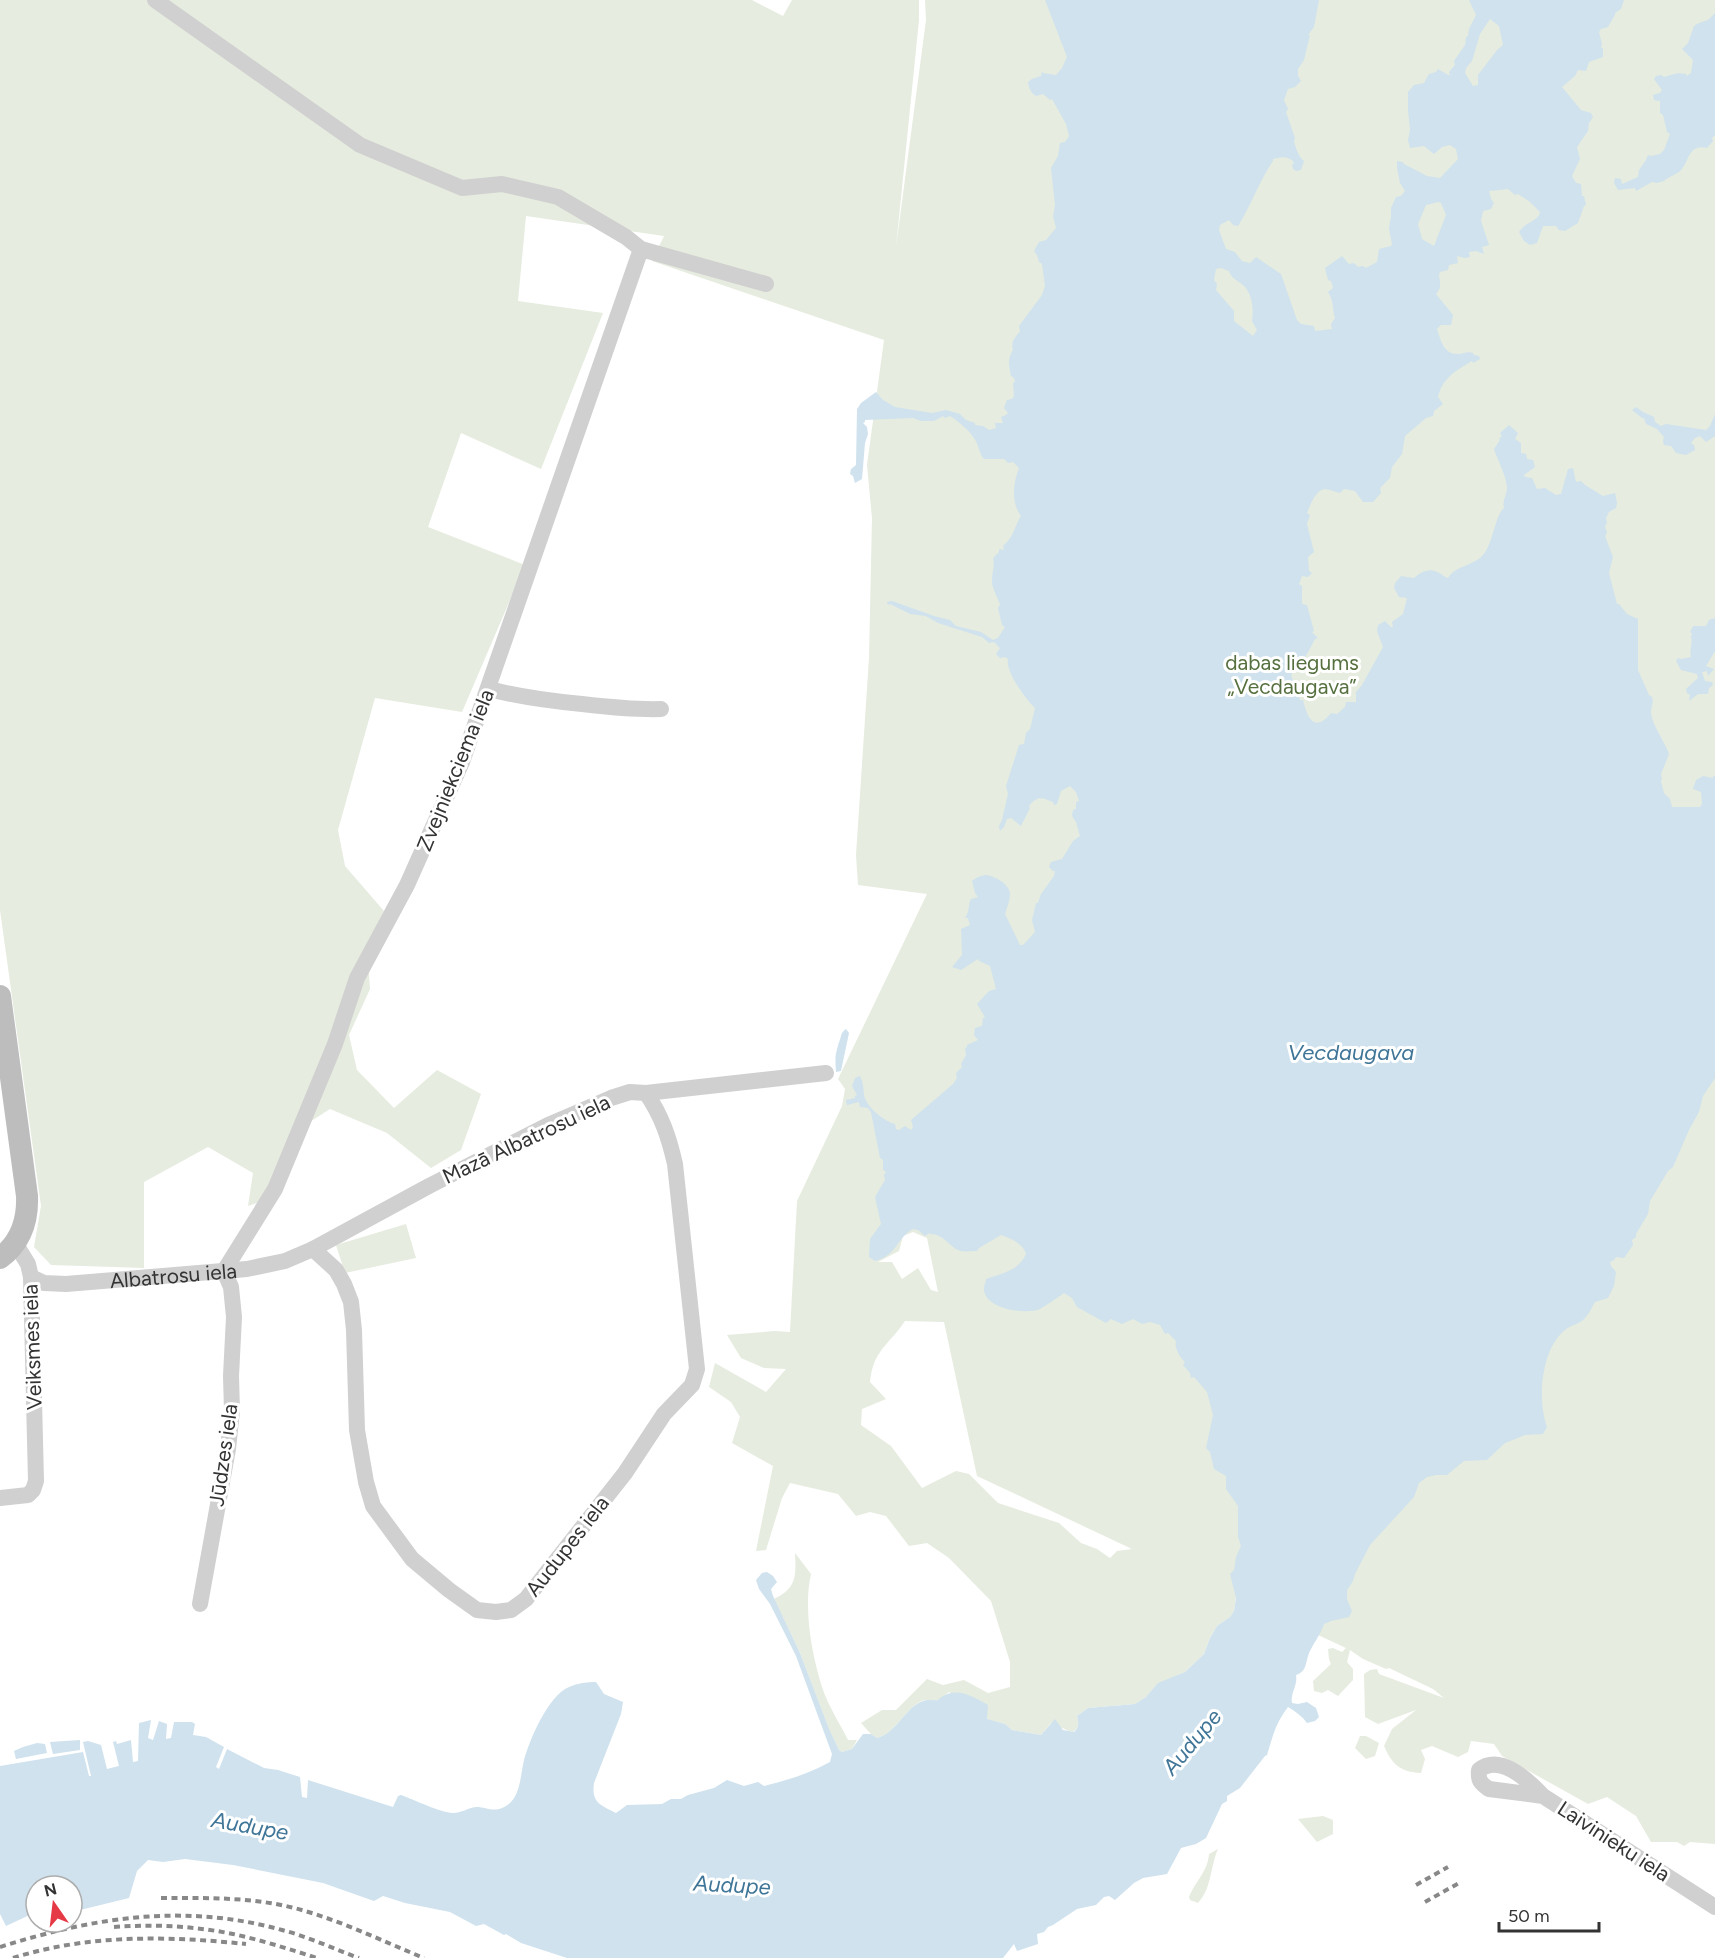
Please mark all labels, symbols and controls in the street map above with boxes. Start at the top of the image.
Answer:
park label: dabas liegums „Vecdaugava” [1225,650,1359,699]
street label: Zvejniekciema iela [411,685,499,855]
water label: Vecdaugava [1288,1039,1414,1066]
street label: Mazā Albatrosu iela [438,1089,614,1189]
street label: Albatrosu iela [109,1257,238,1293]
street label: Veiksmes iela [17,1284,47,1410]
street label: Jūdzes iela [203,1402,243,1508]
street label: Audupes iela [520,1491,614,1601]
water label: Audupe [1156,1704,1227,1781]
street label: Laivinieku iela [1553,1795,1675,1887]
water label: Audupe [208,1806,291,1846]
water label: Audupe [692,1869,771,1901]
north arrow [24,1874,84,1934]
text: N [42,1879,59,1901]
scale bar [1499,1895,1600,1933]
text: 50 m [1508,1905,1550,1927]

